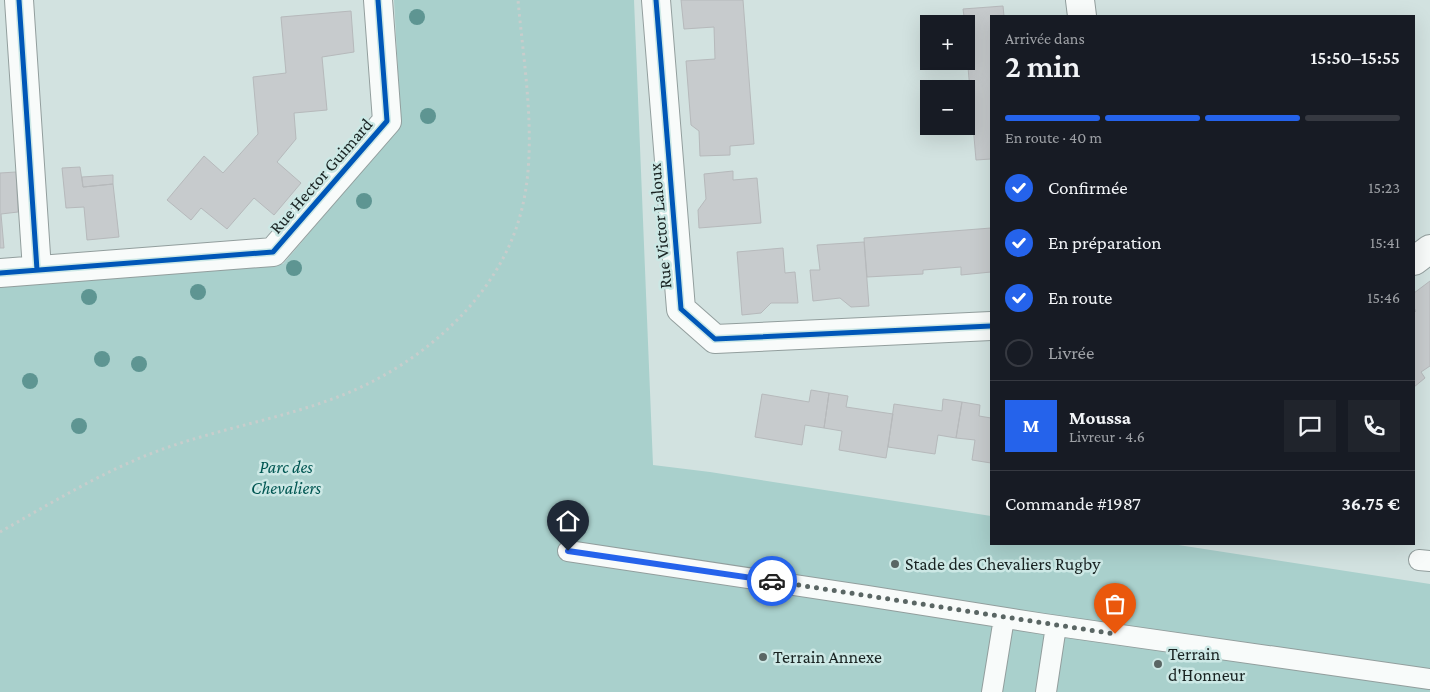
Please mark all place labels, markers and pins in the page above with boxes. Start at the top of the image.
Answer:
pin [547,500,589,551]
place label: Stade des Chevaliers Rugby [905,554,1101,574]
marker: Stade des Chevaliers Rugby [889,558,901,570]
pin [1094,583,1136,634]
place label: Terrain d'Honneur [1168,644,1246,685]
place label: Terrain Annexe [773,647,882,667]
marker: Terrain Annexe [757,651,769,663]
marker: Terrain d'Honneur [1152,658,1164,670]

